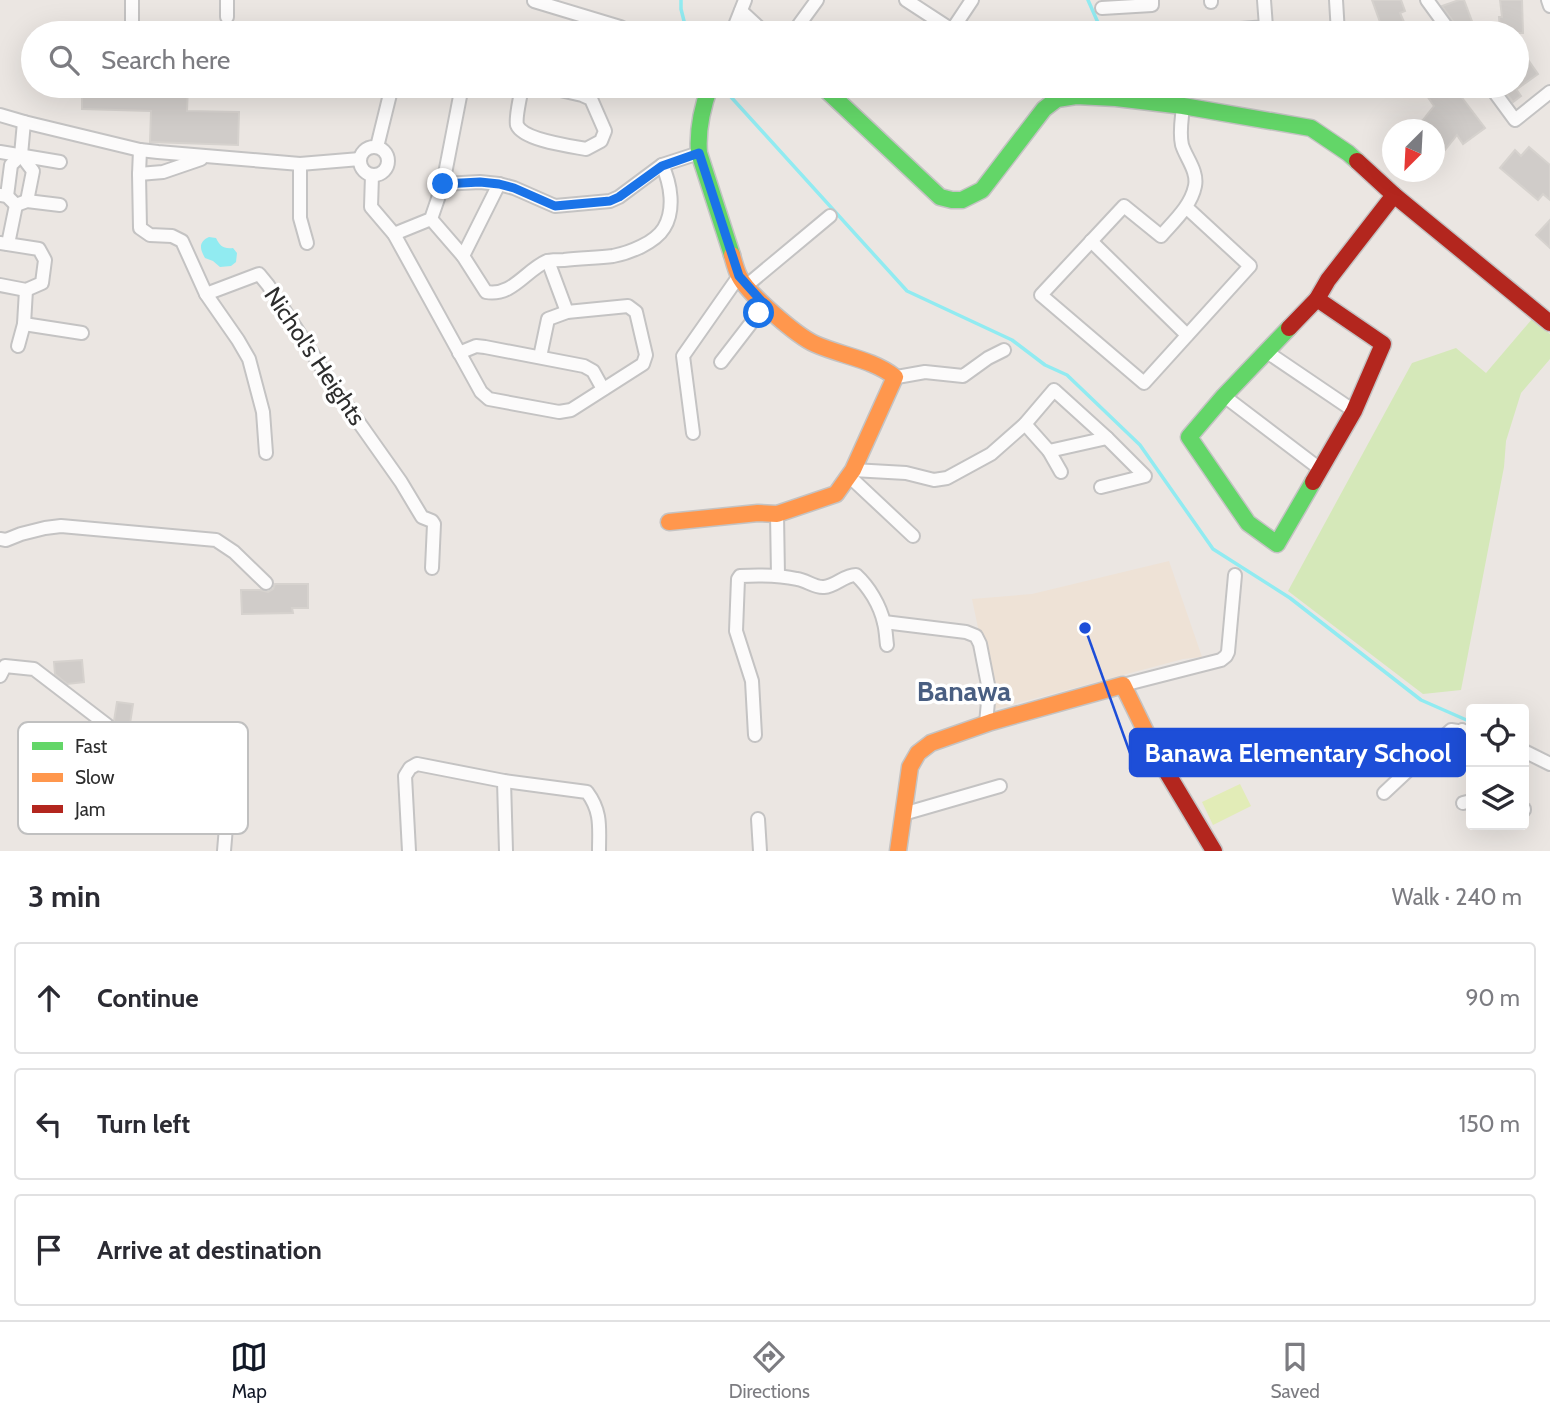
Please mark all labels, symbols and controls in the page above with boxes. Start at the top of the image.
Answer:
search box [21,21,1529,98]
icon: search [45,41,83,79]
text: Search here [101,44,230,76]
north arrow [1382,119,1445,182]
route end [427,168,458,199]
street label: Nichol's Heights [258,281,372,431]
route start [743,297,774,328]
district label: Banawa [917,674,1011,708]
map controls [1466,704,1529,830]
button: locate [1466,704,1529,767]
legend [18,722,248,834]
callout: Banawa Elementary School [1130,729,1465,776]
text: Fast [75,735,108,758]
text: Banawa Elementary School [1145,737,1452,769]
text: Slow [75,766,115,789]
button: layers [1466,767,1529,830]
text: Jam [74,798,105,821]
text: 3 min [28,878,101,915]
text: Walk · 240 m [1392,883,1522,911]
icon: ahead [30,979,68,1017]
text: Continue [97,982,199,1014]
text: 90 m [1466,984,1520,1012]
icon: left [30,1105,68,1143]
text: Turn left [97,1108,190,1140]
text: 150 m [1459,1110,1520,1138]
icon: arrive [30,1231,68,1269]
text: Arrive at destination [97,1234,322,1266]
tab: Map [230,1338,268,1403]
tab: Directions [729,1338,810,1403]
tab: Saved [1270,1338,1320,1403]

